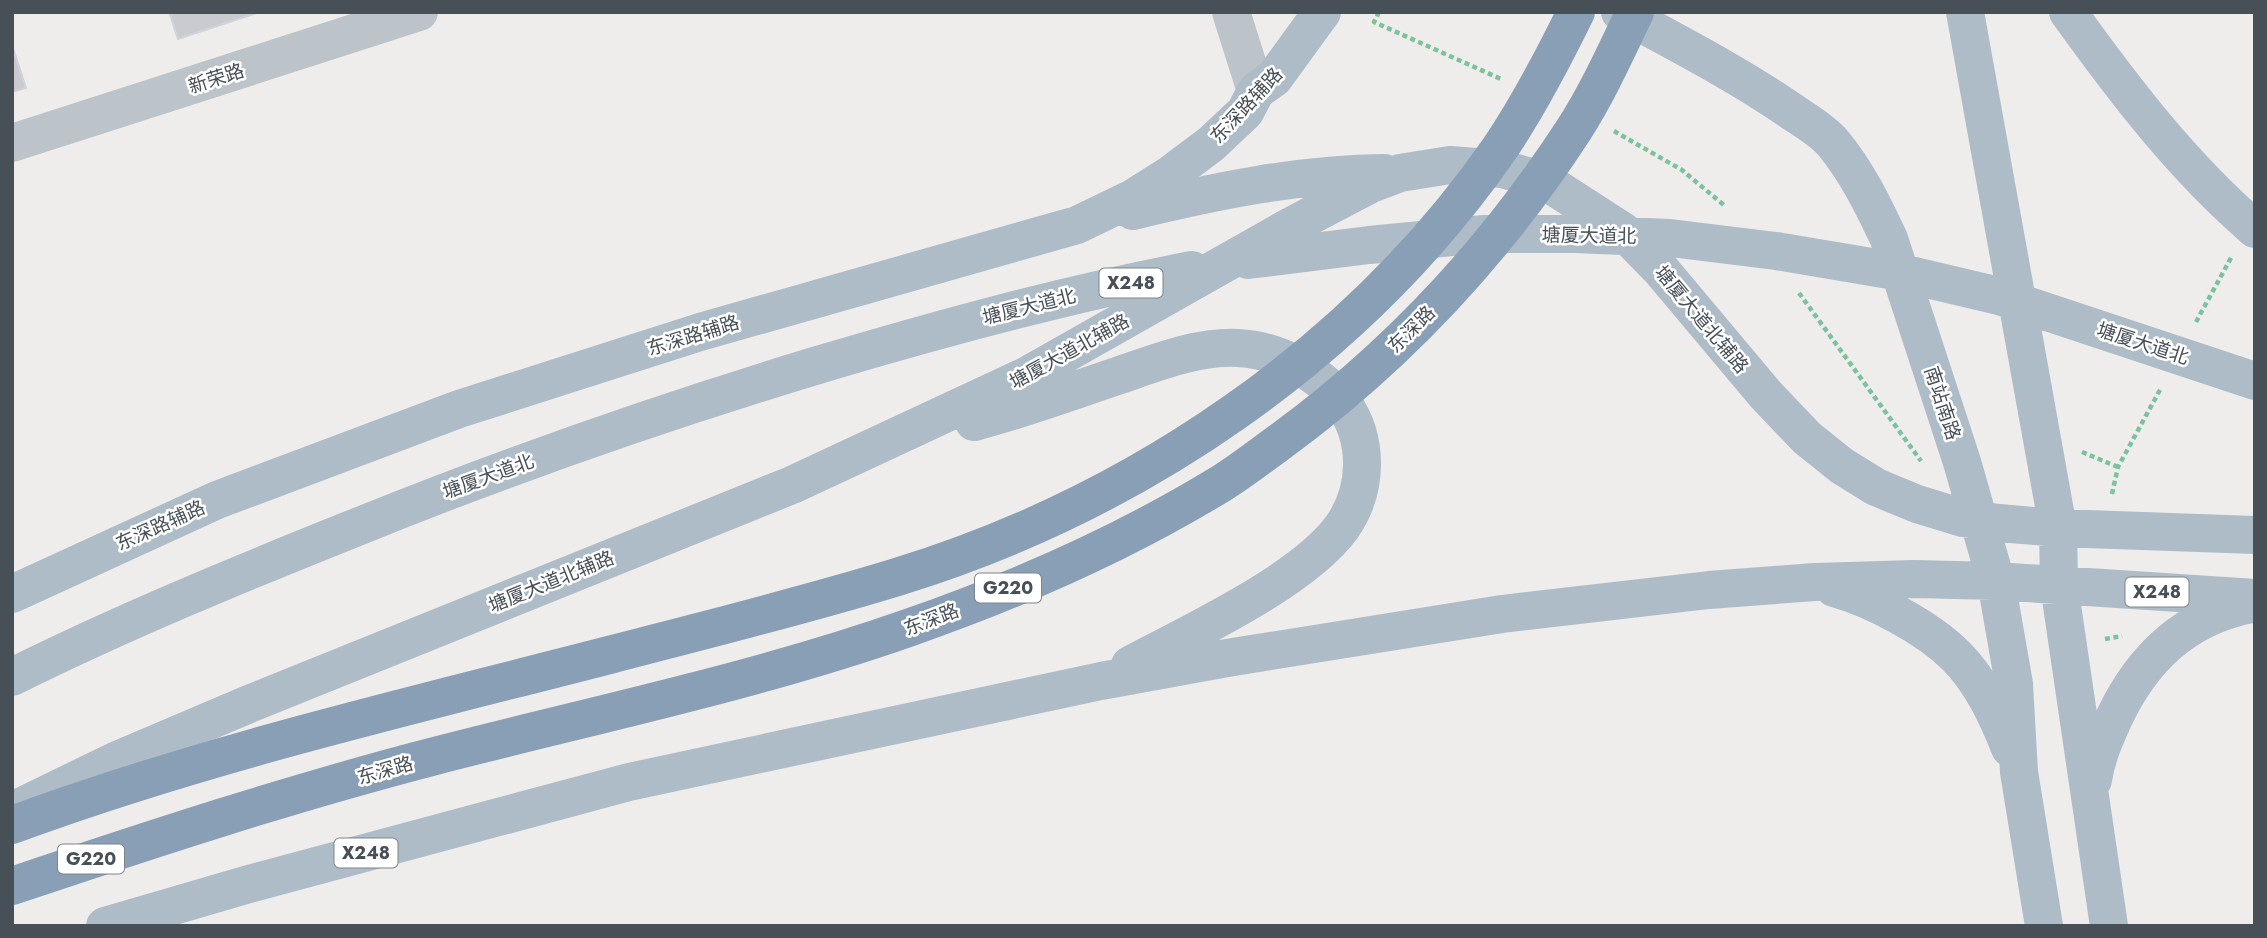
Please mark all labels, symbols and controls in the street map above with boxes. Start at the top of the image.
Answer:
street label: 新荣路 [185,57,247,100]
street label: 东深路辅路 [1204,61,1289,149]
street label: 塘厦大道北 [1541,221,1637,250]
street label: 塘厦大道北辅路 [1649,260,1755,379]
road number: X248 [1100,268,1162,298]
street label: 塘厦大道北 [980,282,1078,331]
street label: 东深路 [1382,300,1441,359]
street label: 塘厦大道北辅路 [1005,307,1134,395]
street label: 东深路辅路 [644,309,743,362]
street label: 塘厦大道北 [2093,316,2192,371]
street label: 南站南路 [1918,363,1967,443]
street label: 塘厦大道北 [439,448,537,505]
street label: 东深路辅路 [111,494,209,557]
street label: 塘厦大道北辅路 [484,544,618,619]
road number: G220 [975,574,1041,602]
road number: X248 [2126,578,2188,606]
street label: 东深路 [900,597,963,642]
street label: 东深路 [354,750,416,791]
road number: X248 [334,838,398,868]
road number: G220 [58,844,124,874]

